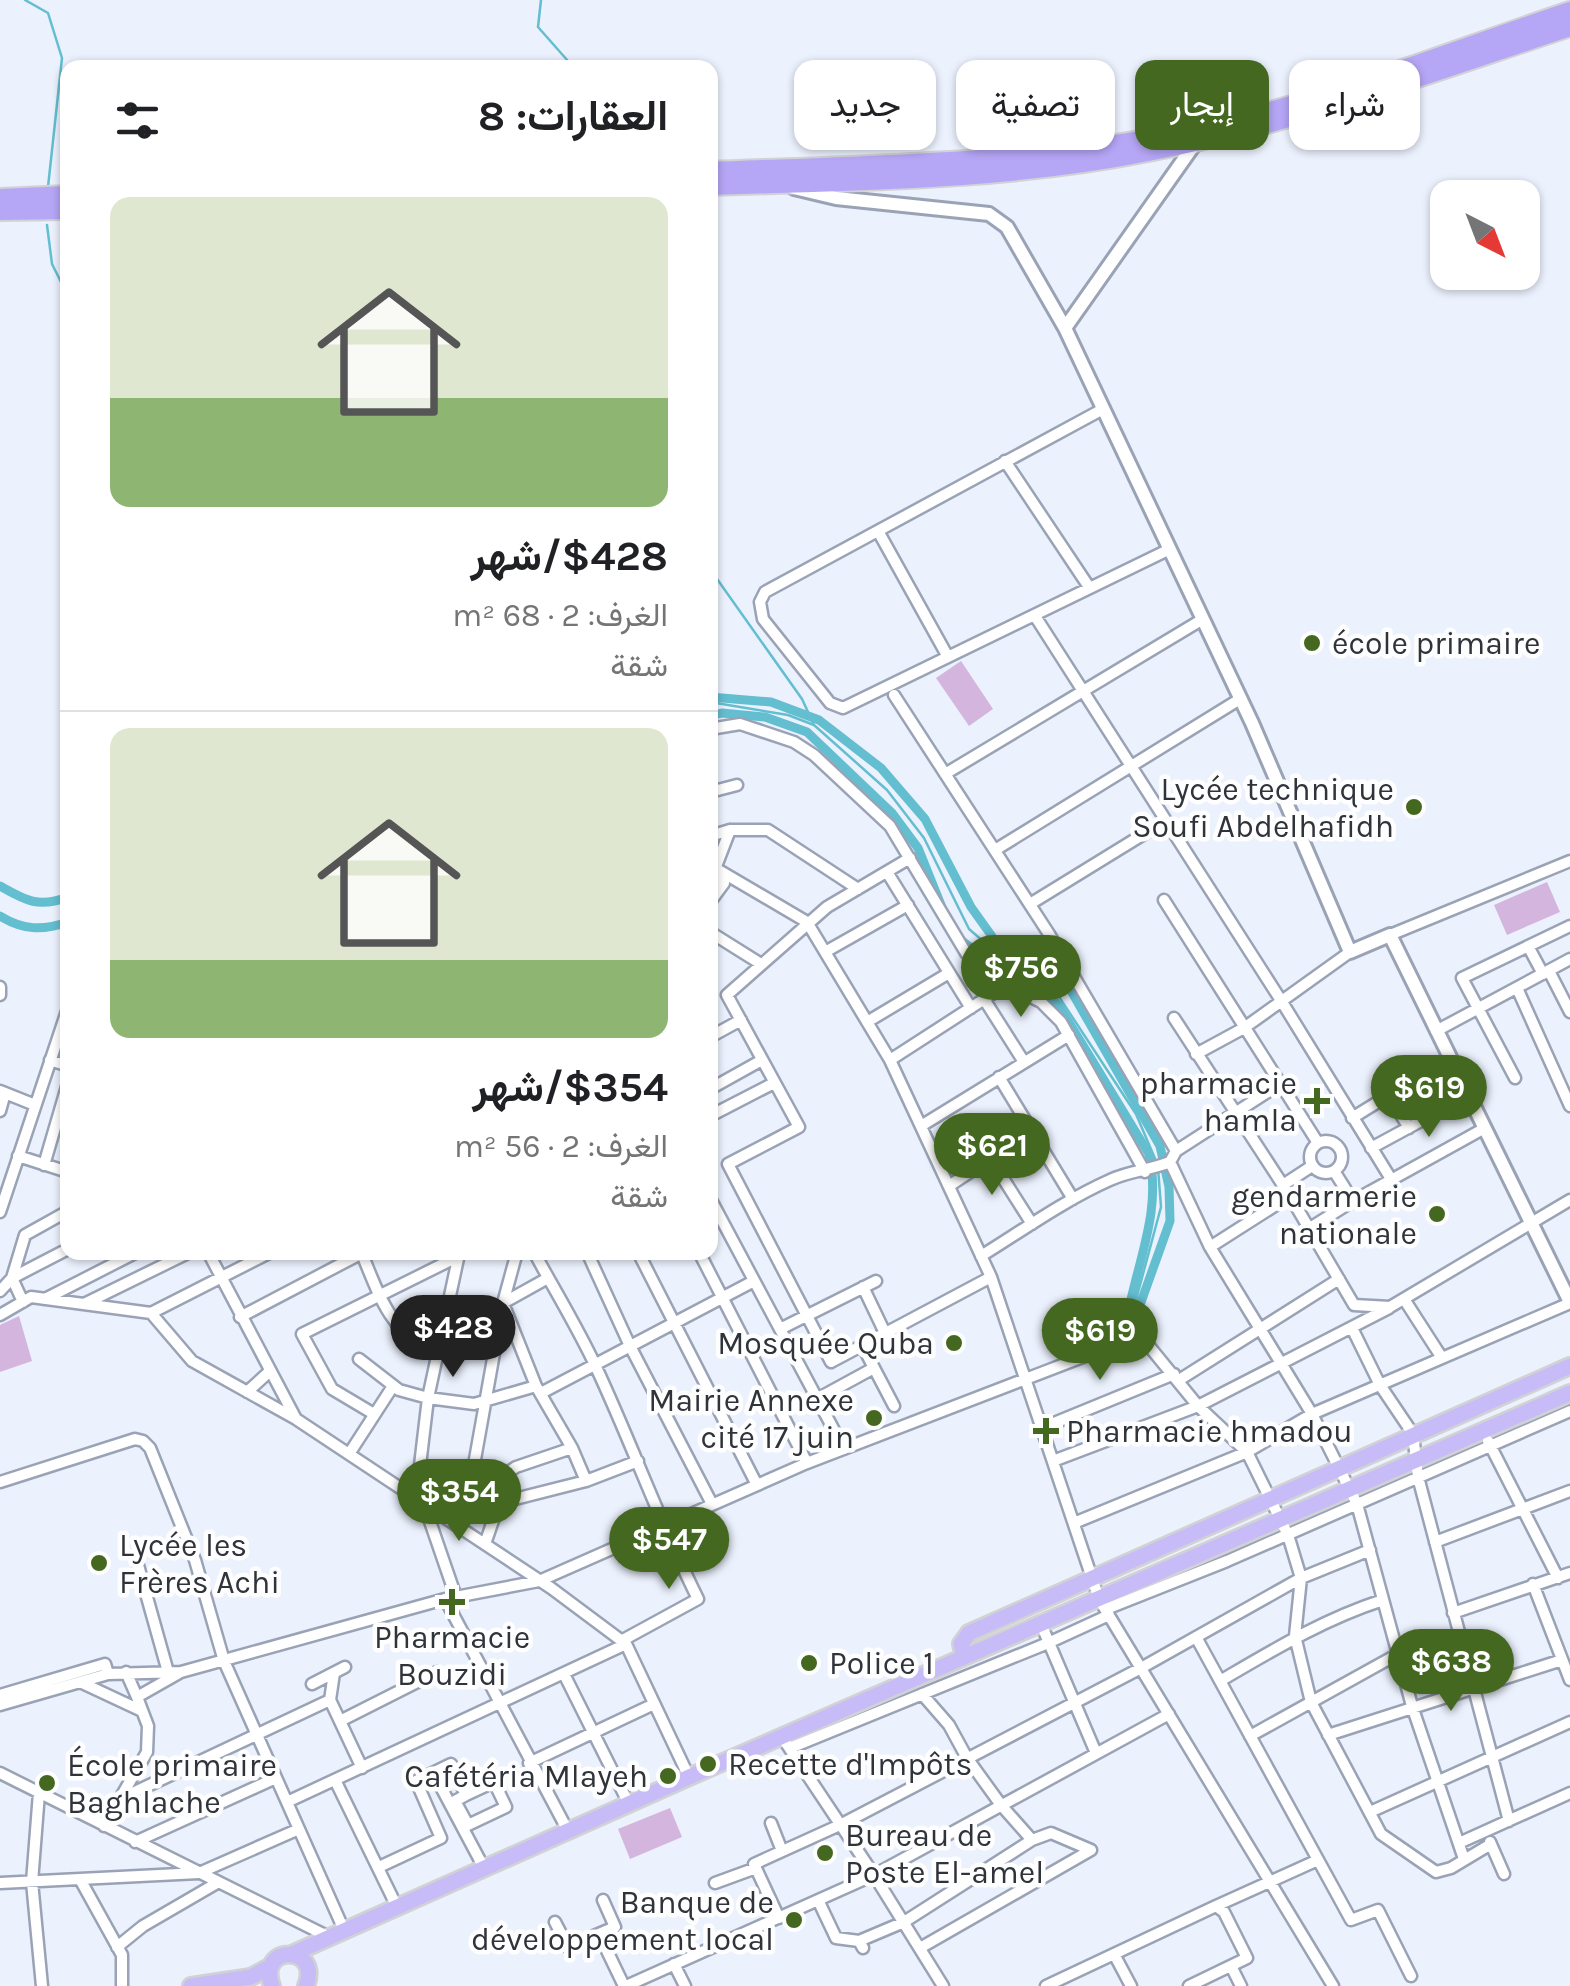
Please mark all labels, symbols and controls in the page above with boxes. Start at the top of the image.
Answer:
chip: جديد [794,60,936,150]
chip: تصفية [956,60,1115,150]
chip: إيجار [1135,60,1269,150]
chip: شراء [1289,60,1420,150]
text: العقارات: 8 [478,91,668,141]
icon: filters [110,93,165,148]
north arrow [1430,180,1540,290]
map controls [1430,180,1540,290]
icon: home [299,262,479,442]
text: $428/شهر [471,531,668,581]
text: الغرف: 2 · 68 m² [452,597,668,634]
place label: école primaire [1332,625,1540,662]
marker: école primaire [1301,632,1323,654]
text: شقة [610,647,668,684]
place label: Lycée technique Soufi Abdelhafidh [1132,771,1394,845]
icon: home [299,793,479,973]
marker: Lycée technique Soufi Abdelhafidh [1403,796,1425,818]
pin: $756 [962,935,1080,1020]
text: $756 [983,949,1059,986]
pin: $619 [1370,1055,1488,1140]
text: $354/شهر [473,1062,668,1112]
place label: pharmacie hamla [1140,1065,1297,1139]
text: $619 [1393,1069,1465,1106]
marker: pharmacie hamla [1306,1090,1328,1112]
pin: $621 [933,1113,1051,1198]
text: $621 [956,1127,1028,1164]
text: الغرف: 2 · 56 m² [454,1128,668,1165]
text: شقة [610,1178,668,1215]
place label: gendarmerie nationale [1231,1178,1417,1252]
marker: gendarmerie nationale [1426,1203,1448,1225]
pin: $428 [394,1295,512,1380]
pin: $619 [1041,1298,1159,1383]
text: $428 [412,1309,494,1346]
text: $619 [1064,1312,1136,1349]
place label: Mosquée Quba [717,1325,934,1362]
marker: Mosquée Quba [943,1332,965,1354]
place label: Mairie Annexe cité 17 juin [648,1382,854,1456]
marker: Mairie Annexe cité 17 juin [863,1407,885,1429]
place label: Pharmacie hmadou [1066,1413,1353,1450]
marker: Pharmacie hmadou [1035,1420,1057,1442]
pin: $354 [400,1459,518,1544]
text: $354 [419,1473,499,1510]
pin: $547 [610,1507,728,1592]
text: $547 [631,1521,707,1558]
place label: Lycée les Frères Achi [119,1527,280,1601]
marker: Lycée les Frères Achi [88,1552,110,1574]
marker: Pharmacie Bouzidi [441,1591,463,1613]
place label: Pharmacie Bouzidi [374,1619,530,1693]
pin: $638 [1392,1629,1510,1714]
text: $638 [1410,1643,1492,1680]
place label: Police 1 [829,1645,934,1682]
marker: Police 1 [798,1652,820,1674]
place label: École primaire Baghlache [67,1745,277,1821]
place label: Recette d'Impôts [728,1746,972,1783]
marker: Recette d'Impôts [697,1753,719,1775]
place label: Cafétéria Mlayeh [404,1758,648,1795]
marker: Cafétéria Mlayeh [657,1765,679,1787]
marker: École primaire Baghlache [36,1772,58,1794]
place label: Bureau de Poste El-amel [845,1817,1044,1891]
marker: Bureau de Poste El-amel [814,1842,836,1864]
place label: Banque de développement local [471,1884,774,1958]
marker: Banque de développement local [783,1909,805,1931]

